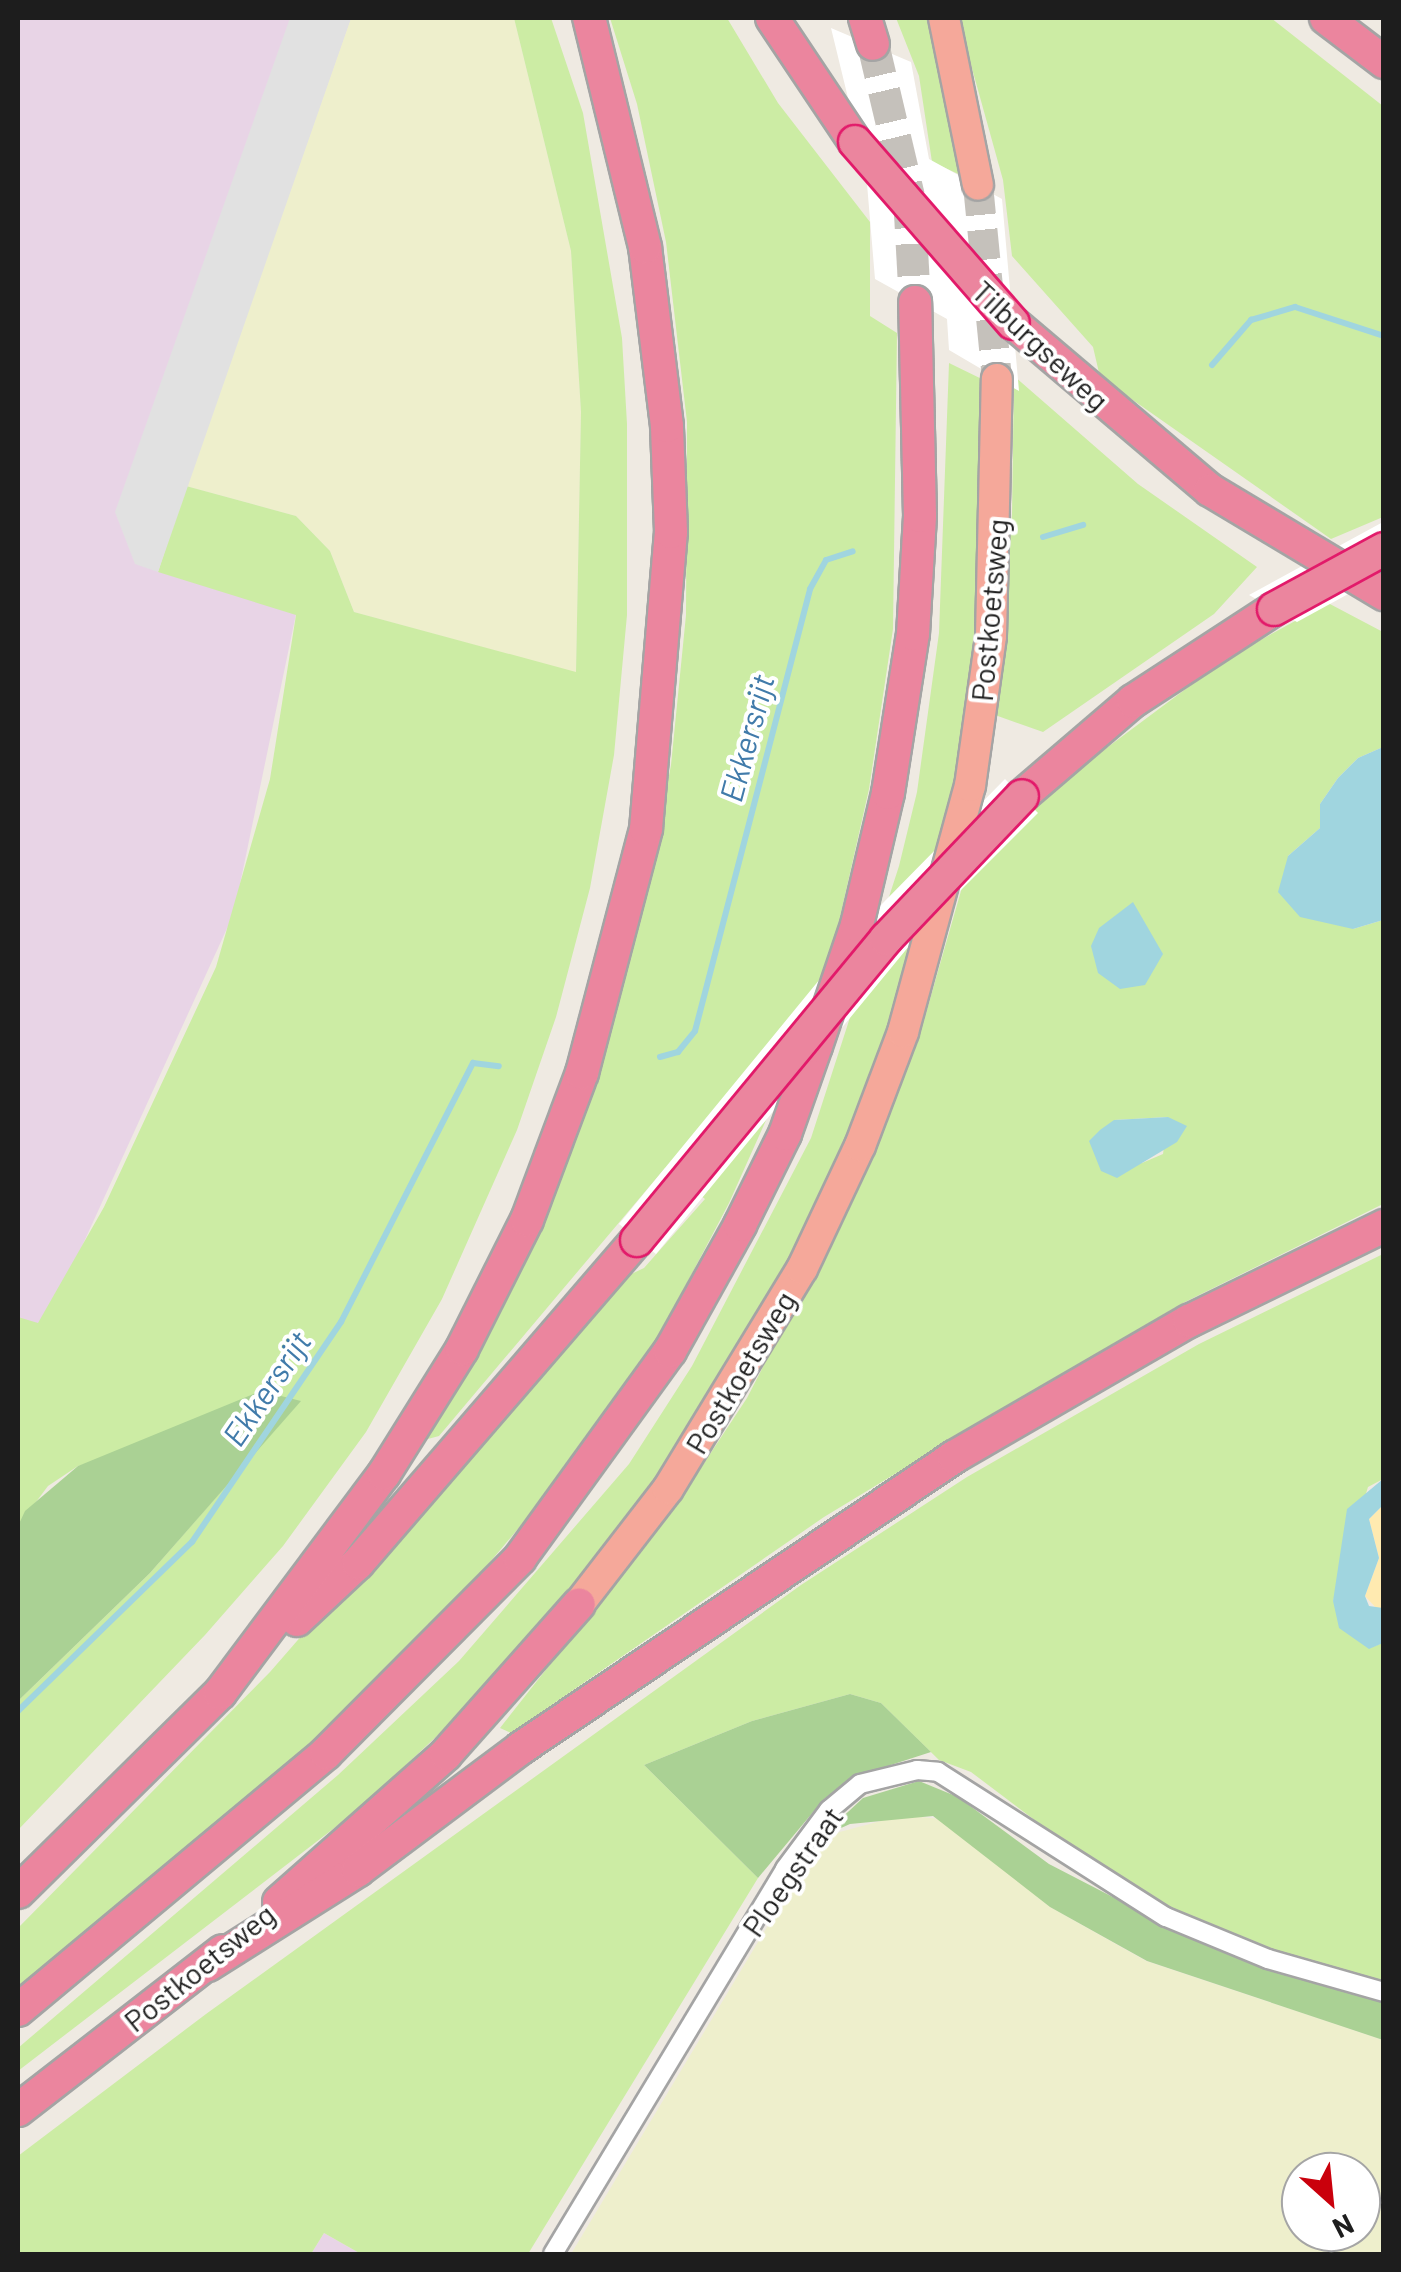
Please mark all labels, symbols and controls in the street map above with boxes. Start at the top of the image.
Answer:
street label: Tilburgseweg [965,273,1117,417]
street label: Postkoetsweg [963,517,1015,703]
water label: Ekkersrijt [711,670,781,806]
street label: Postkoetsweg [677,1284,803,1460]
water label: Ekkersrijt [214,1323,318,1453]
street label: Ploegstraat [734,1799,850,1943]
street label: Postkoetsweg [117,1895,281,2039]
north arrow [1281,2152,1381,2252]
text: N [1328,2208,1360,2246]

